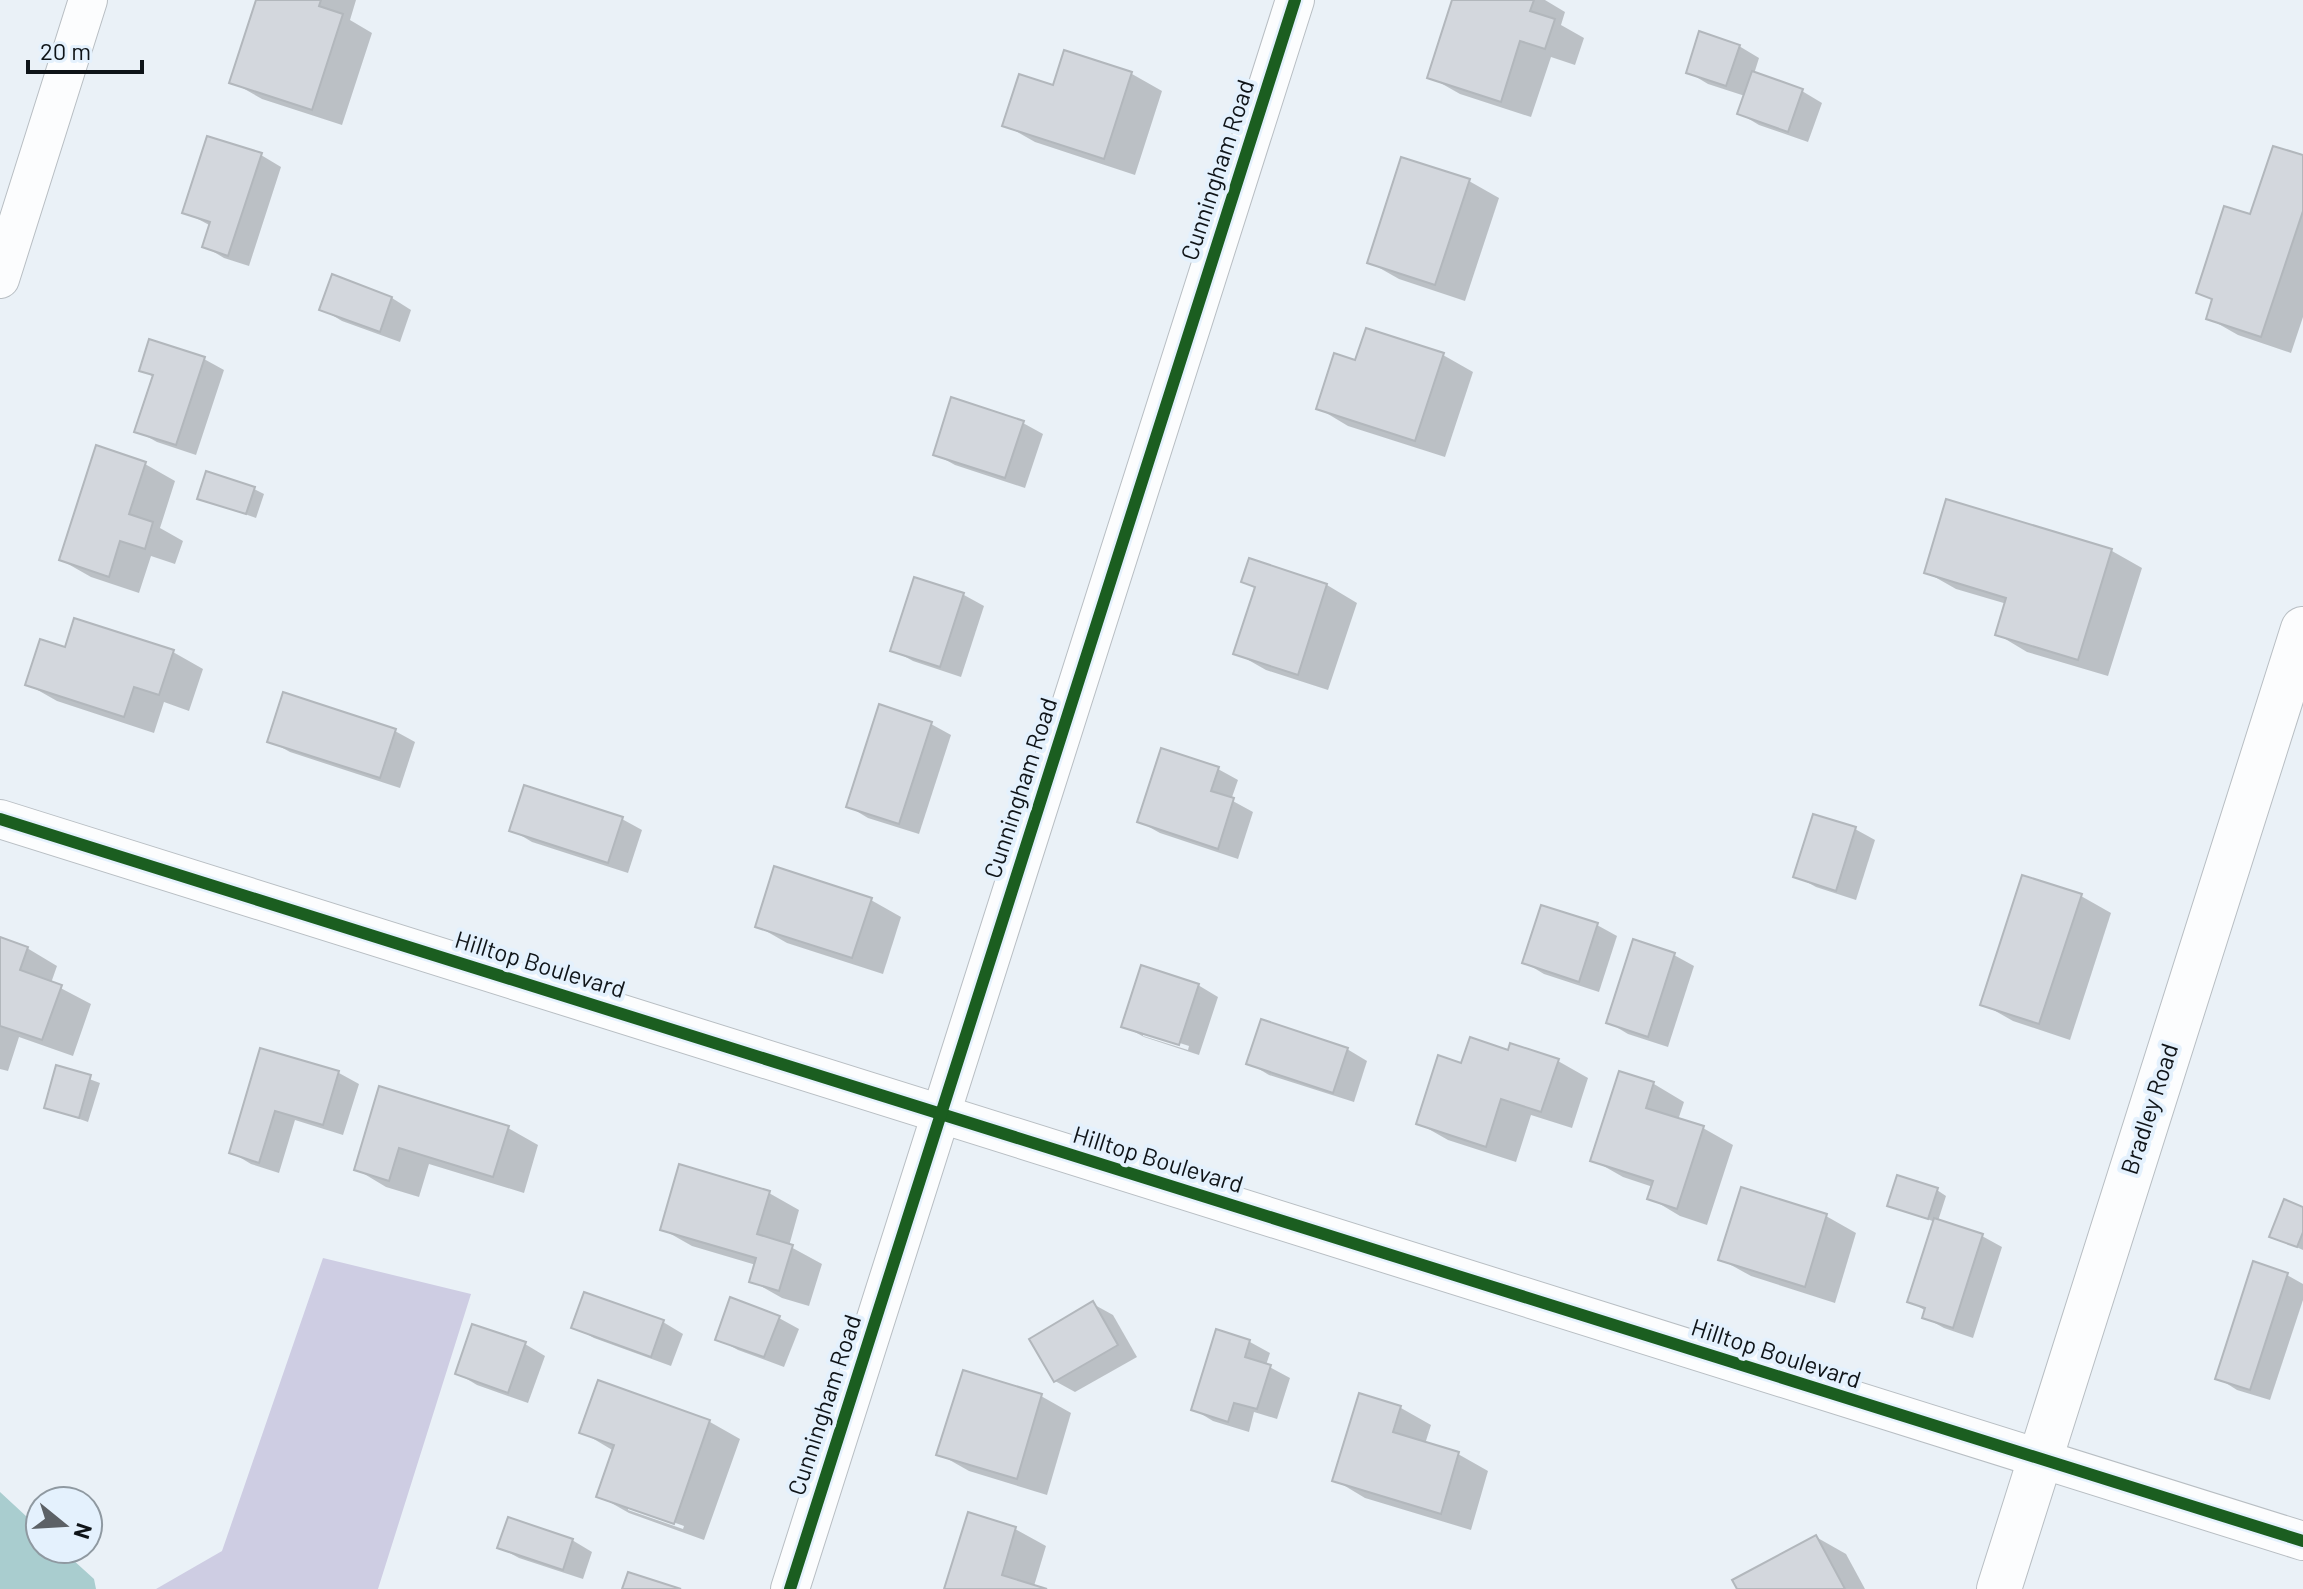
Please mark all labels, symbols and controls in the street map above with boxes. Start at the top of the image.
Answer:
scale bar [28,24,142,74]
text: 20 m [40,36,91,65]
street label: Cunningham Road [1174,76,1259,263]
street label: Cunningham Road [977,694,1062,881]
street label: Hilltop Boulevard [452,924,629,1003]
street label: Bradley Road [2114,1039,2183,1178]
street label: Hilltop Boulevard [1070,1119,1247,1198]
street label: Cunningham Road [781,1311,866,1498]
street label: Hilltop Boulevard [1688,1312,1865,1394]
north arrow [24,1485,104,1565]
text: N [69,1521,99,1542]

